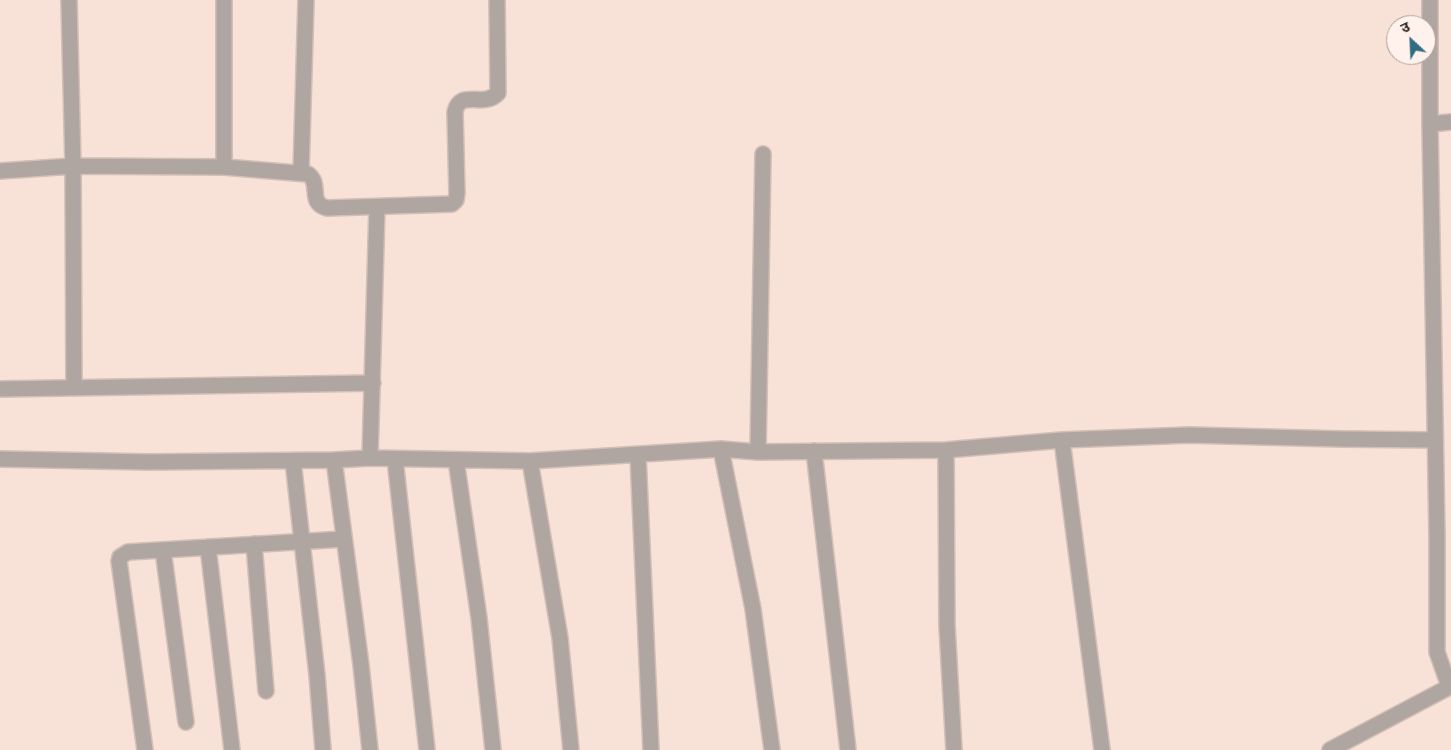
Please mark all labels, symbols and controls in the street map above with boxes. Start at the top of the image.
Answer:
north arrow [1386,15,1436,65]
text: उ [1398,17,1412,36]

